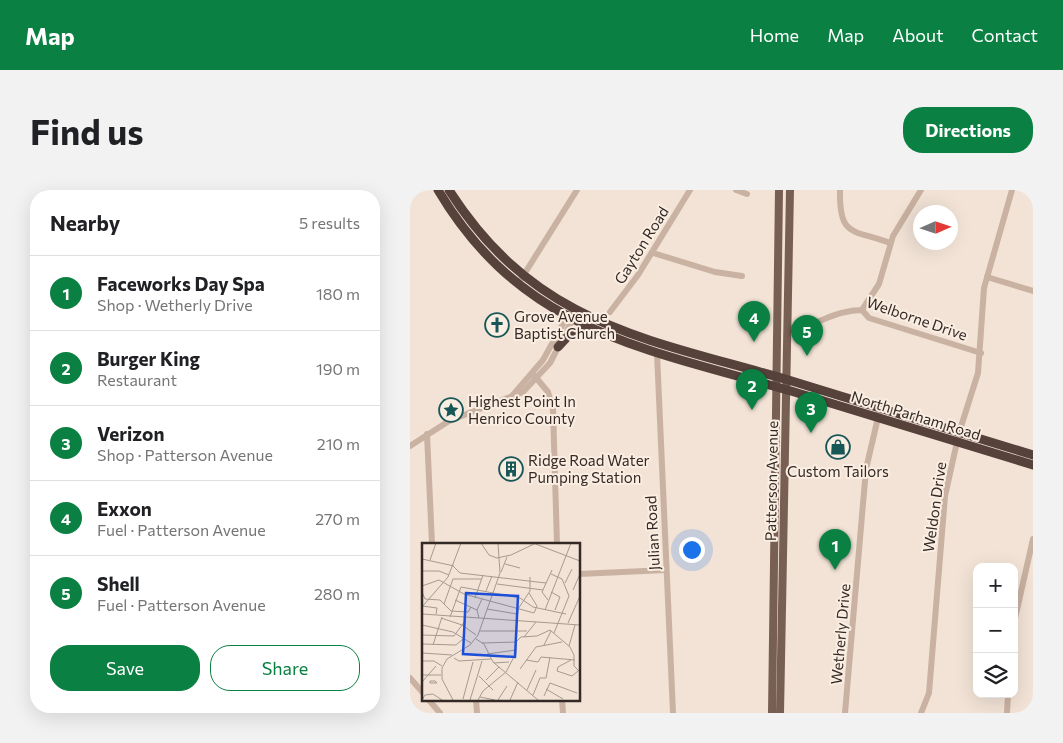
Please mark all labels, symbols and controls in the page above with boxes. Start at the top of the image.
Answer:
text: Map [25,21,75,50]
text: Home [750,24,799,46]
text: Map [827,24,864,46]
text: About [892,24,944,46]
text: Contact [972,24,1038,46]
button: Directions [903,107,1033,153]
text: Find us [30,109,144,152]
street label: Gayton Road [610,203,672,287]
north arrow [913,205,958,250]
text: Nearby [50,210,120,235]
text: 5 results [299,213,360,232]
text: Faceworks Day Spa [97,272,265,295]
text: 1 [62,284,70,303]
text: 180 m [316,284,360,303]
street label: Welborne Drive [864,292,970,344]
text: Shop · Wetherly Drive [97,295,253,314]
pin: 4 [738,301,770,342]
place label: Grove Avenue Baptist Church [514,307,615,342]
church icon: Grove Avenue Baptist Church [484,312,510,338]
pin: 5 [791,315,823,356]
text: Burger King [97,347,200,370]
text: 2 [61,359,71,378]
text: 190 m [316,359,360,378]
pin: 2 [736,369,768,410]
text: Restaurant [97,370,177,389]
street label: North Parham Road [849,387,983,443]
place label: Highest Point In Henrico County [468,392,576,427]
pin: 3 [795,392,827,433]
place icon: Highest Point In Henrico County [438,397,464,423]
street label: Patterson Avenue [761,421,781,541]
text: Verizon [97,422,164,445]
text: 3 [61,434,71,453]
text: 210 m [317,434,360,453]
shop icon: Custom Tailors [825,434,851,460]
text: Shop · Patterson Avenue [97,445,273,464]
place label: Ridge Road Water Pumping Station [528,451,650,486]
building icon: Ridge Road Water Pumping Station [498,456,524,482]
street label: Weldon Drive [919,460,949,553]
place label: Custom Tailors [787,462,889,480]
street label: Julian Road [641,495,663,571]
text: Exxon [97,497,152,520]
text: 4 [61,509,71,528]
text: 270 m [315,509,360,528]
text: Fuel · Patterson Avenue [97,520,266,539]
pin: 1 [819,529,851,570]
your location [679,537,705,563]
inset map [422,543,580,700]
map controls [973,563,1018,698]
button: + [973,563,1018,608]
text: Shell [97,572,140,595]
street label: Wetherly Drive [827,583,853,685]
text: 5 [61,584,71,603]
text: 280 m [314,584,360,603]
text: Fuel · Patterson Avenue [97,595,266,614]
button: − [973,608,1018,653]
button: Save [50,645,200,691]
button: Share [210,645,360,691]
button: layers [973,653,1018,698]

